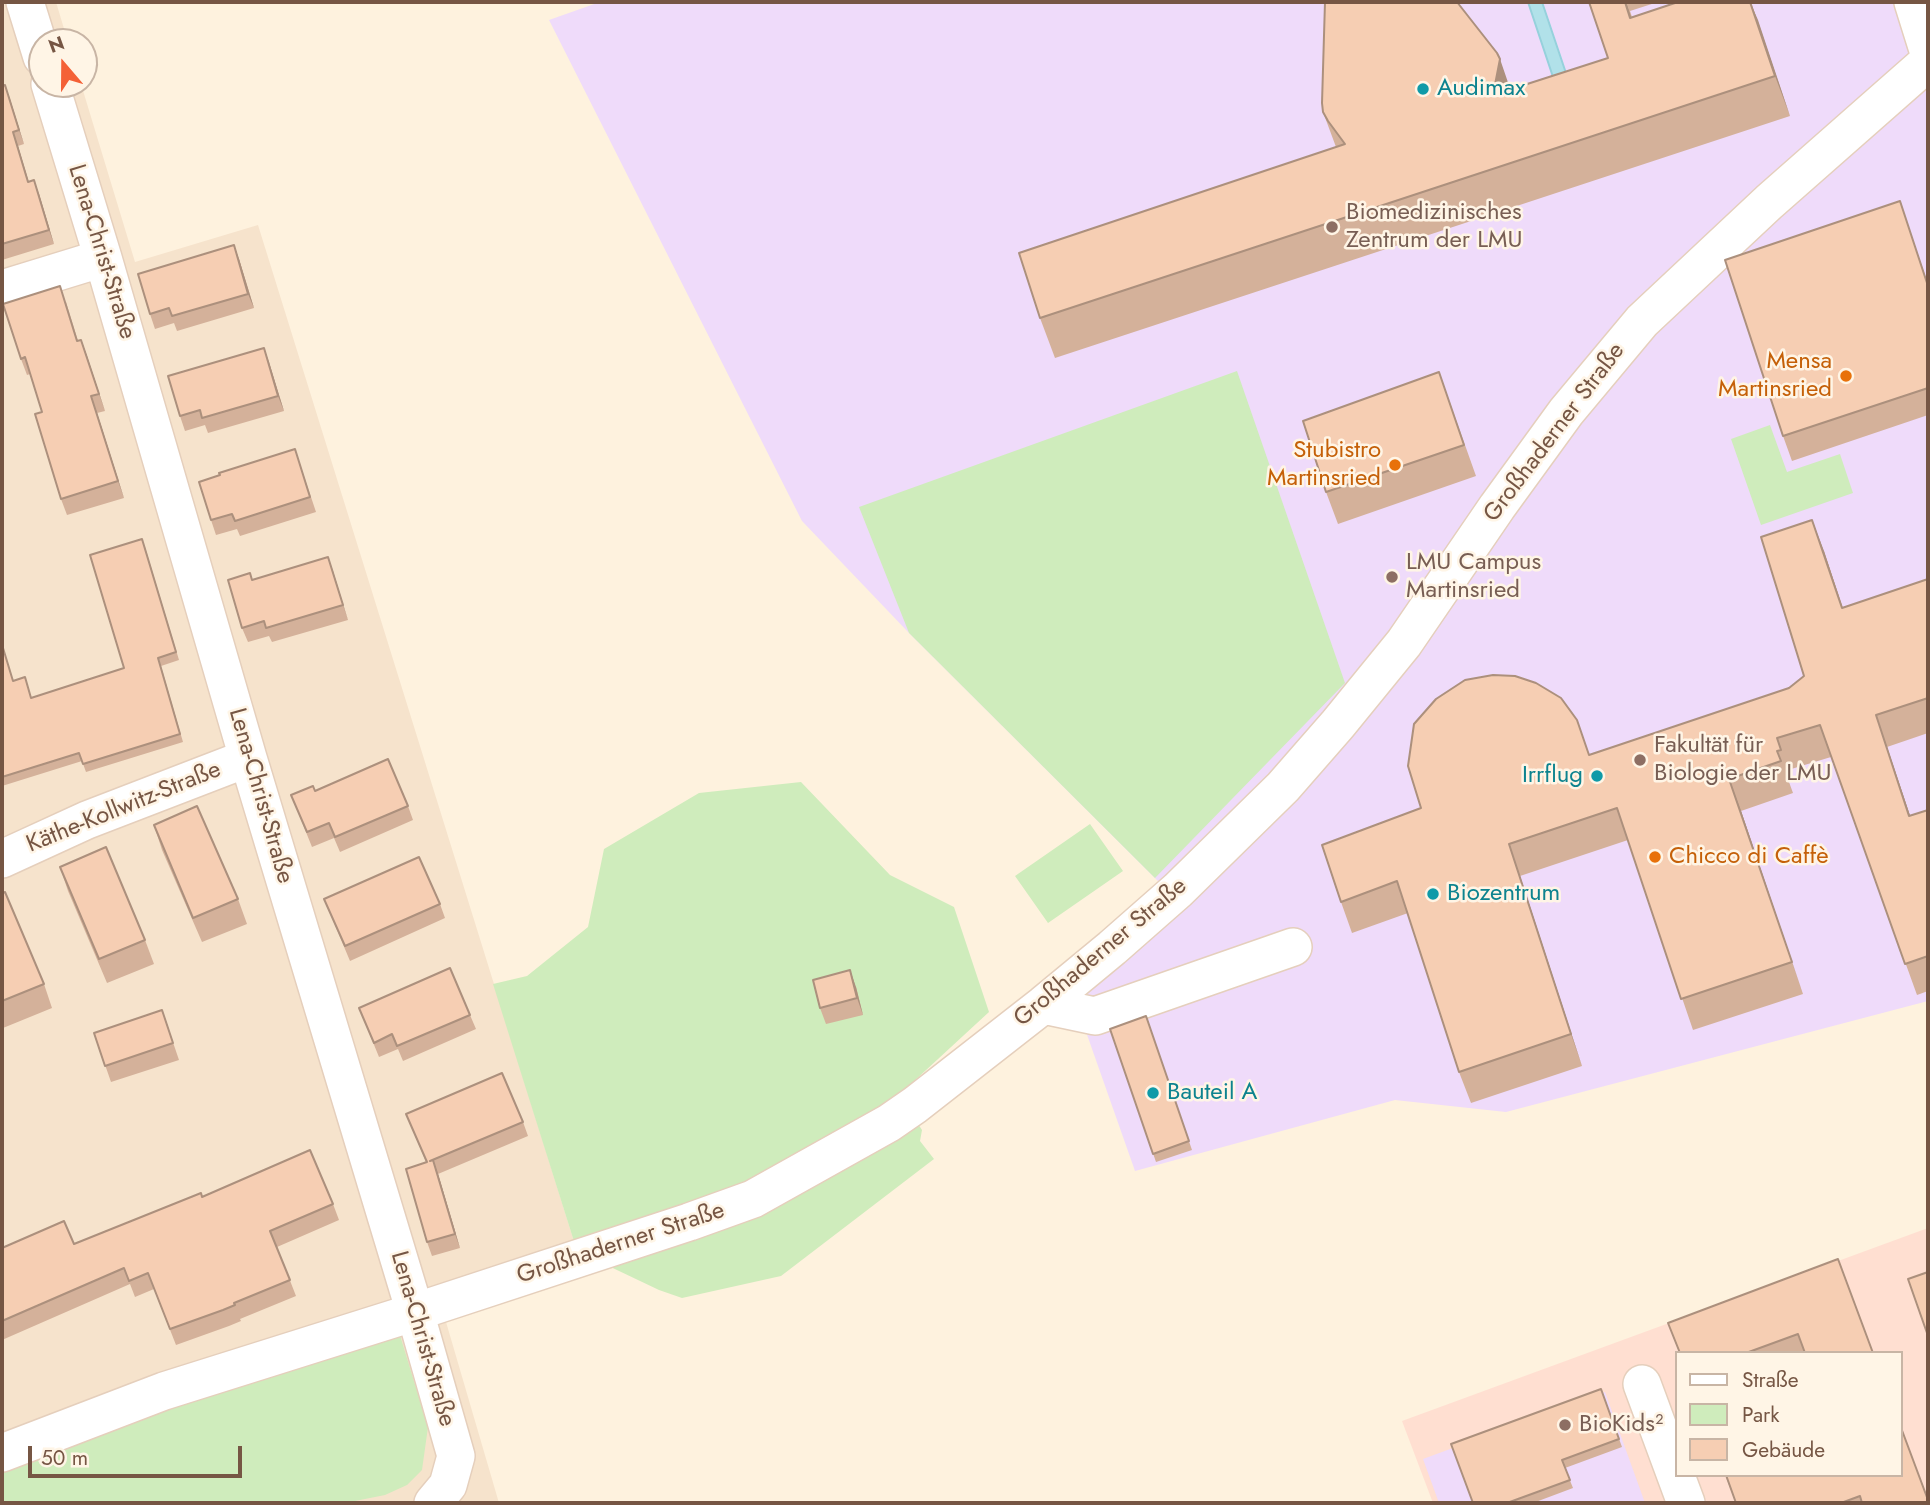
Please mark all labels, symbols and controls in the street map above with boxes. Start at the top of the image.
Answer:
north arrow [28,28,98,98]
text: N [45,29,68,60]
place label: Audimax [1437,75,1525,103]
marker: Audimax [1415,81,1431,97]
street label: Lena-Christ-Straße [61,161,141,343]
place label: Biomedizinisches Zentrum der LMU [1346,199,1523,255]
marker: Biomedizinisches Zentrum der LMU [1324,219,1340,235]
street label: Großhaderner Straße [1478,338,1632,528]
place label: Mensa Martinsried [1718,348,1832,404]
marker: Mensa Martinsried [1838,368,1854,384]
place label: Stubistro Martinsried [1267,437,1381,493]
marker: Stubistro Martinsried [1387,457,1403,473]
place label: LMU Campus Martinsried [1406,549,1541,605]
marker: LMU Campus Martinsried [1384,569,1400,585]
street label: Lena-Christ-Straße [221,705,299,887]
place label: Fakultät für Biologie der LMU [1654,732,1832,788]
marker: Fakultät für Biologie der LMU [1632,752,1648,768]
street label: Käthe-Kollwitz-Straße [23,756,225,860]
place label: Irrflug [1522,762,1583,790]
marker: Irrflug [1589,768,1605,784]
place label: Chicco di Caffè [1669,843,1829,871]
marker: Chicco di Caffè [1647,849,1663,865]
street label: Großhaderner Straße [1009,872,1193,1034]
place label: Biozentrum [1447,880,1560,908]
marker: Biozentrum [1425,886,1441,902]
place label: Bauteil A [1167,1079,1257,1107]
marker: Bauteil A [1145,1085,1161,1101]
street label: Großhaderner Straße [514,1197,728,1291]
street label: Lena-Christ-Straße [383,1248,461,1430]
legend [1674,1351,1902,1477]
text: Straße [1742,1365,1799,1395]
text: Park [1742,1400,1779,1430]
place label: BioKids² [1579,1411,1663,1439]
marker: BioKids² [1557,1417,1573,1433]
scale bar [32,1432,245,1476]
text: Gebäude [1742,1435,1825,1465]
text: 50 m [41,1443,88,1473]

